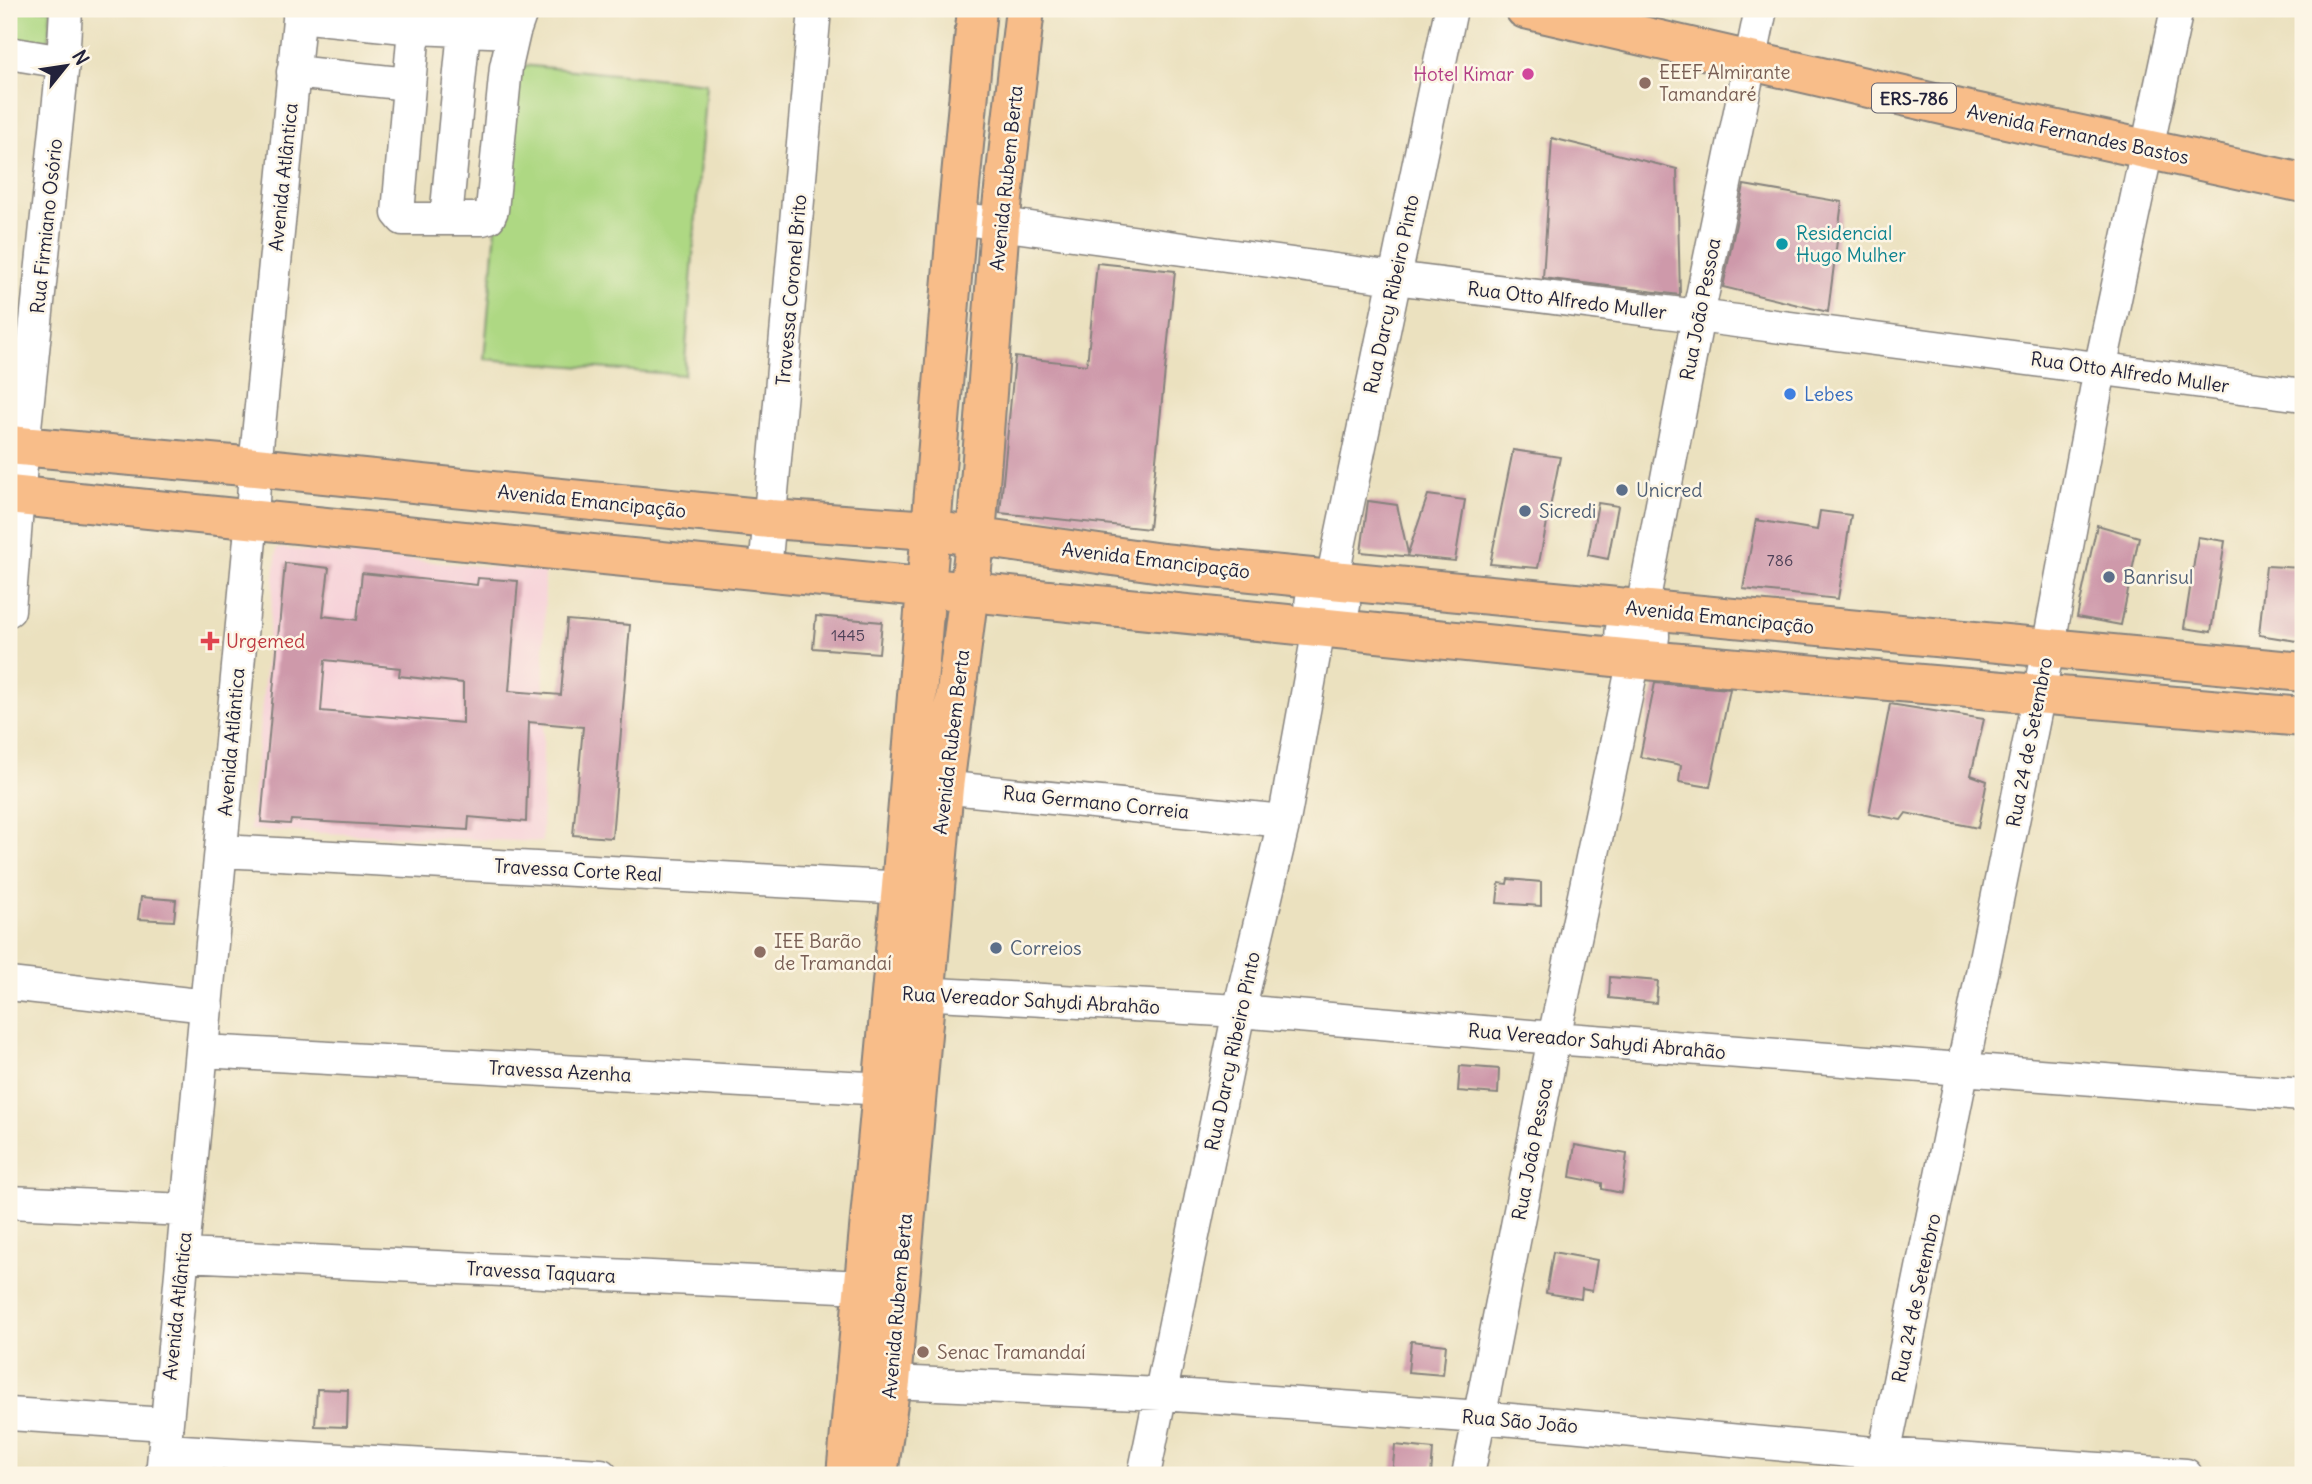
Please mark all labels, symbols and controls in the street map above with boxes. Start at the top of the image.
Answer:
north arrow [32,32,102,102]
text: N [67,46,94,69]
place label: EEEF Almirante Tamandaré [1659,60,1790,106]
place label: Hotel Kimar [1413,62,1514,86]
marker: Hotel Kimar [1520,66,1536,82]
marker: EEEF Almirante Tamandaré [1637,75,1653,91]
street label: Avenida Rubem Berta [984,84,1028,272]
road number: ERS-786 [1872,84,1956,113]
street label: Avenida Fernandes Bastos [1965,99,2191,169]
street label: Avenida Atlântica [263,102,303,252]
street label: Rua Firmiano Osório [25,137,67,315]
street label: Rua Darcy Ribeiro Pinto [1358,192,1424,396]
street label: Travessa Coronel Brito [771,193,811,387]
place label: Residencial Hugo Mulher [1796,221,1906,267]
street label: Rua João Pessoa [1674,236,1726,382]
marker: Residencial Hugo Mulher [1774,236,1790,252]
street label: Rua Otto Alfredo Muller [1466,276,1668,324]
street label: Rua Otto Alfredo Muller [2029,346,2231,398]
place label: Lebes [1804,382,1853,406]
marker: Lebes [1782,386,1798,402]
place label: Unicred [1636,478,1702,502]
street label: Avenida Emancipação [497,479,687,523]
marker: Unicred [1614,482,1630,498]
place label: Sicredi [1539,499,1596,523]
marker: Sicredi [1517,503,1533,519]
street label: Avenida Emancipação [1061,537,1251,583]
house number: 786 [1767,550,1793,570]
place label: Banrisul [2123,565,2193,589]
marker: Banrisul [2101,569,2117,585]
street label: Avenida Emancipação [1625,595,1815,639]
house number: 1445 [831,625,865,645]
place label: Urgemed [226,629,305,653]
marker: Urgemed [200,631,220,651]
street label: Avenida Rubem Berta [928,648,974,836]
street label: Rua 24 de Setembro [2001,655,2057,829]
street label: Avenida Atlântica [213,667,249,817]
street label: Rua Germano Correia [1002,780,1190,824]
street label: Travessa Corte Real [494,854,662,886]
place label: IEE Barão de Tramandaí [774,929,892,975]
place label: Correios [1010,936,1082,960]
marker: Correios [988,940,1004,956]
marker: IEE Barão de Tramandaí [752,944,768,960]
street label: Rua Darcy Ribeiro Pinto [1199,949,1265,1153]
street label: Rua Vereador Sahydi Abrahão [901,981,1161,1019]
street label: Rua Vereador Sahydi Abrahão [1467,1018,1727,1064]
street label: Travessa Azenha [488,1055,632,1087]
street label: Rua João Pessoa [1506,1076,1558,1222]
street label: Rua 24 de Setembro [1886,1211,1946,1385]
street label: Avenida Rubem Berta [877,1212,917,1400]
street label: Avenida Atlântica [157,1231,197,1381]
street label: Travessa Taquara [466,1256,616,1288]
place label: Senac Tramandaí [937,1340,1086,1364]
marker: Senac Tramandaí [915,1344,931,1360]
street label: Rua São João [1461,1404,1579,1438]

